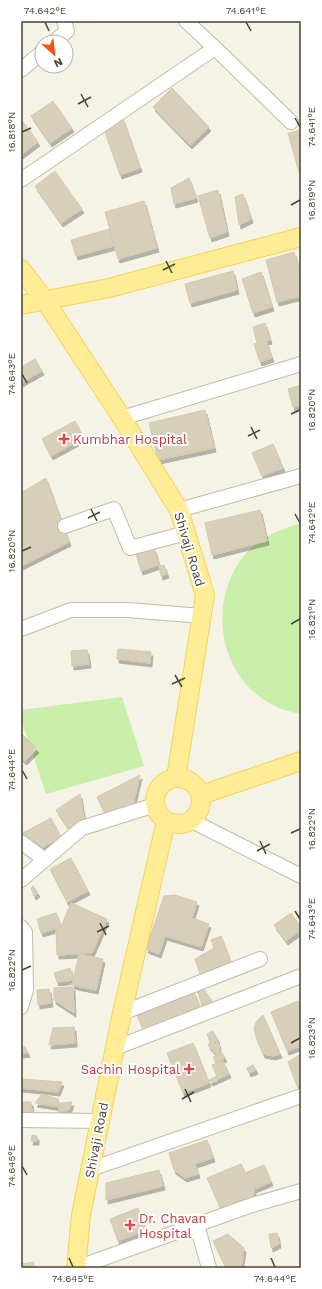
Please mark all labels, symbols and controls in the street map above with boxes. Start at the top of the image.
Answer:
text: 74.642°E [24,5,66,16]
text: 74.641°E [226,5,266,16]
north arrow [34,34,74,74]
text: N [52,55,65,70]
text: 74.641°E [306,107,317,147]
text: 16.818°N [6,112,17,152]
text: 16.819°N [306,180,317,220]
text: 74.643°E [6,353,17,395]
text: 16.820°N [306,389,317,431]
place label: Kumbhar Hospital [73,432,187,447]
marker: Kumbhar Hospital [58,433,70,445]
text: 74.642°E [306,502,317,544]
street label: Shivaji Road [171,510,208,588]
text: 16.820°N [6,530,17,572]
text: 16.821°N [306,599,317,639]
text: 74.644°E [6,749,17,791]
text: 16.822°N [306,808,317,850]
text: 74.643°E [306,898,317,940]
text: 16.822°N [6,949,17,991]
text: 16.823°N [306,1017,317,1059]
place label: Sachin Hospital [81,1062,180,1077]
marker: Sachin Hospital [183,1063,195,1075]
street label: Shivaji Road [82,1101,111,1179]
text: 74.645°E [6,1145,17,1187]
place label: Dr. Chavan Hospital [139,1211,207,1241]
marker: Dr. Chavan Hospital [124,1219,136,1231]
text: 74.645°E [52,1273,94,1284]
text: 74.644°E [254,1273,296,1284]

